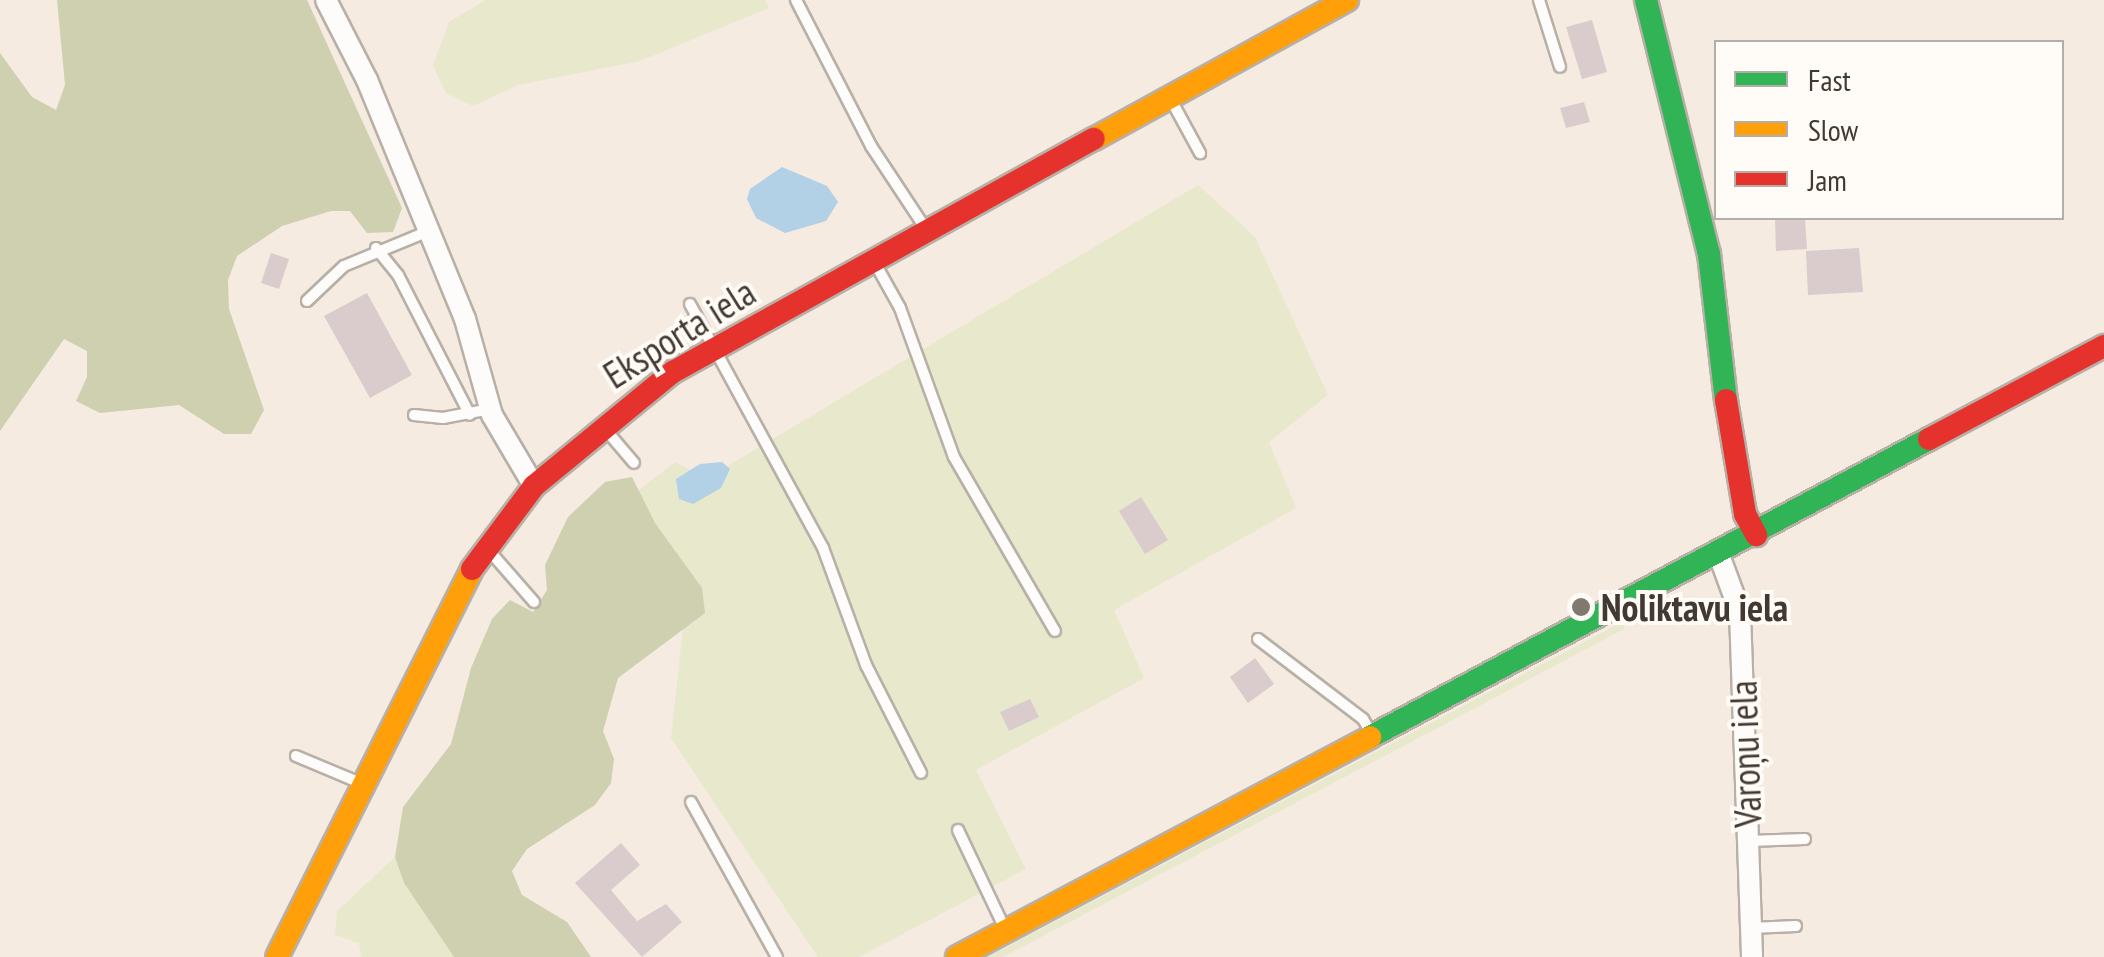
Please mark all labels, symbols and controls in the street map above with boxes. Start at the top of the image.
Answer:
legend [1714,40,2064,220]
text: Fast [1808,60,1851,99]
text: Slow [1808,110,1858,149]
text: Jam [1808,160,1847,199]
street label: Eksporta iela [595,269,763,397]
place label: Noliktavu iela [1601,584,1788,630]
marker: Noliktavu iela [1570,596,1592,618]
street label: Varoņu iela [1720,680,1770,828]

